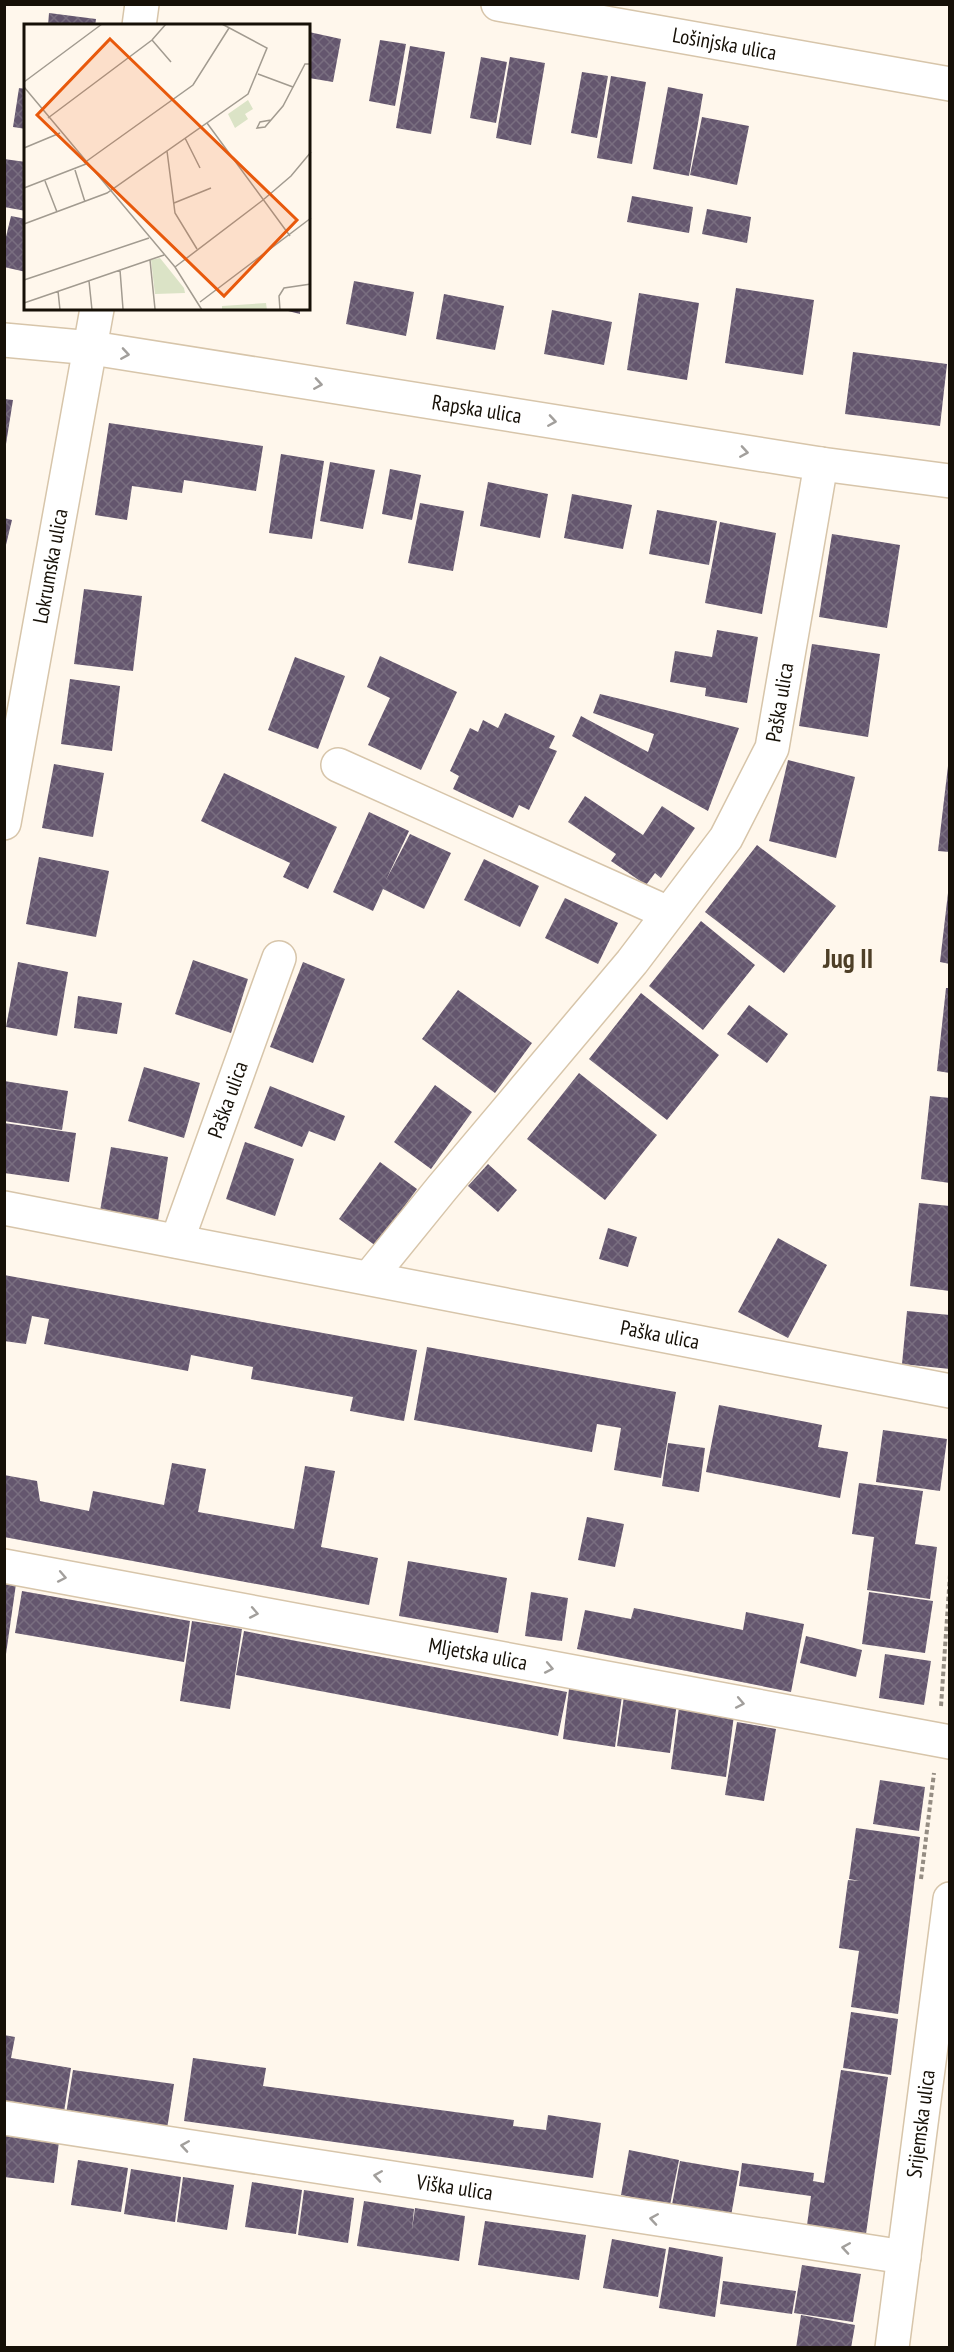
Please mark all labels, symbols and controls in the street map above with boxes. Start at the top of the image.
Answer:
street label: Lošinjska ulica [671,21,779,66]
inset map [24,24,310,310]
one-way arrow [121,347,130,359]
one-way arrow [313,378,322,390]
street label: Rapska ulica [430,388,524,429]
one-way arrow [547,415,556,427]
one-way arrow [739,445,749,458]
street label: Lokrumska ulica [26,507,74,626]
street label: Paška ulica [759,661,799,744]
district label: Jug II [822,941,873,975]
street label: Paška ulica [201,1058,254,1142]
street label: Paška ulica [618,1314,702,1355]
one-way arrow [57,1570,67,1583]
one-way arrow [249,1606,258,1618]
street label: Mljetska ulica [426,1631,530,1676]
one-way arrow [543,1661,553,1674]
one-way arrow [736,1697,745,1709]
street label: Srijemska ulica [900,2068,941,2179]
one-way arrow [181,2141,190,2153]
street label: Viška ulica [414,2168,495,2206]
one-way arrow [373,2170,383,2183]
one-way arrow [649,2213,658,2225]
one-way arrow [842,2243,851,2255]

